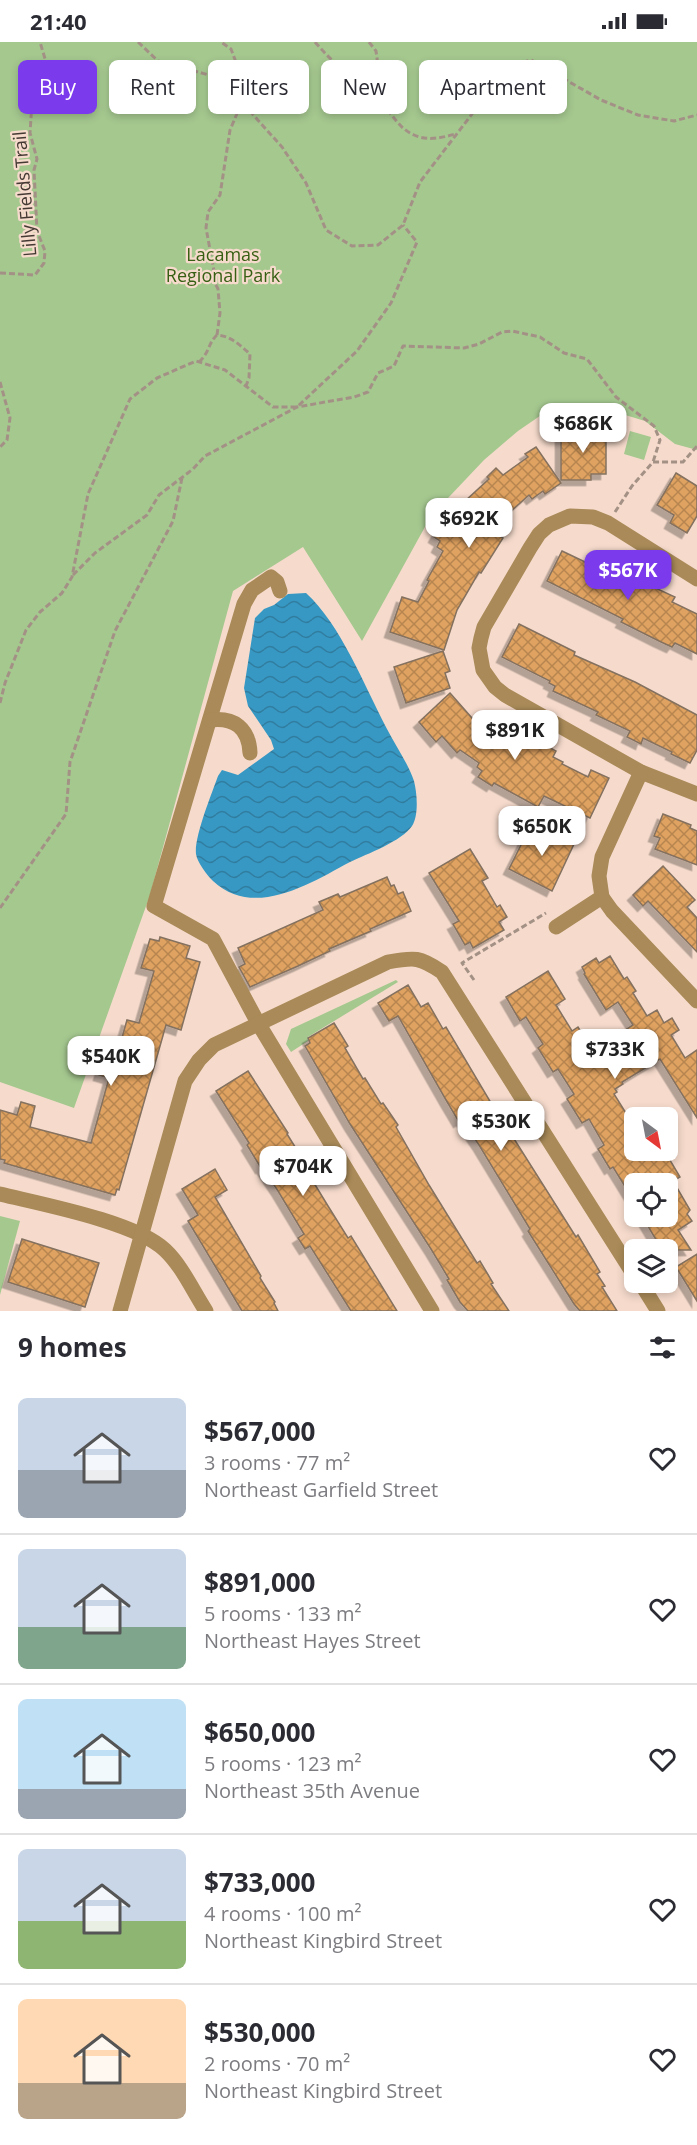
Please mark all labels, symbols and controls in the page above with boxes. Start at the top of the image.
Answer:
text: 21:40 [30,6,87,36]
chip: Buy [18,60,97,114]
chip: Rent [109,60,196,114]
chip: Filters [208,60,309,114]
chip: New [321,60,407,114]
chip: Apartment [419,60,567,114]
street label: Lilly Fields Trail [7,130,41,258]
park label: Lacamas Regional Park [166,242,281,287]
pin: $686K [541,403,625,454]
text: $686K [553,409,613,436]
pin: $692K [427,498,511,549]
text: $692K [439,504,499,531]
pin: $567K [586,550,670,601]
text: $567K [598,556,658,583]
pin: $891K [473,710,557,761]
text: $891K [485,716,545,743]
pin: $650K [500,806,584,857]
text: $650K [512,812,572,839]
pin: $733K [573,1029,657,1080]
text: $733K [585,1035,645,1062]
pin: $540K [69,1036,153,1087]
text: $540K [81,1042,141,1069]
pin: $530K [459,1101,543,1152]
text: $530K [471,1107,531,1134]
north arrow [624,1107,678,1161]
map controls [624,1107,678,1293]
pin: $704K [261,1146,345,1197]
text: $704K [273,1152,333,1179]
button: locate [624,1173,678,1227]
button: layers [624,1239,678,1293]
text: 9 homes [18,1329,127,1365]
icon: filters [646,1331,679,1364]
text: $567,000 [204,1413,315,1449]
icon: home [66,1422,138,1494]
icon: heart [646,1442,679,1475]
text: 3 rooms · 77 m² [204,1449,350,1476]
text: Northeast Garfield Street [204,1476,438,1503]
text: $891,000 [204,1564,315,1600]
icon: home [66,1573,138,1645]
icon: heart [646,1593,679,1626]
text: 5 rooms · 133 m² [204,1600,362,1627]
text: Northeast Hayes Street [204,1627,421,1654]
text: $650,000 [204,1714,315,1750]
icon: home [66,1723,138,1795]
icon: heart [646,1743,679,1776]
text: 5 rooms · 123 m² [204,1750,362,1777]
text: Northeast 35th Avenue [204,1777,420,1804]
text: $733,000 [204,1864,315,1900]
icon: home [66,1873,138,1945]
icon: heart [646,1893,679,1926]
text: 4 rooms · 100 m² [204,1900,362,1927]
text: Northeast Kingbird Street [204,1927,442,1954]
text: $530,000 [204,2014,315,2050]
icon: home [66,2023,138,2095]
icon: heart [646,2043,679,2076]
text: 2 rooms · 70 m² [204,2050,350,2077]
text: Northeast Kingbird Street [204,2077,442,2104]

